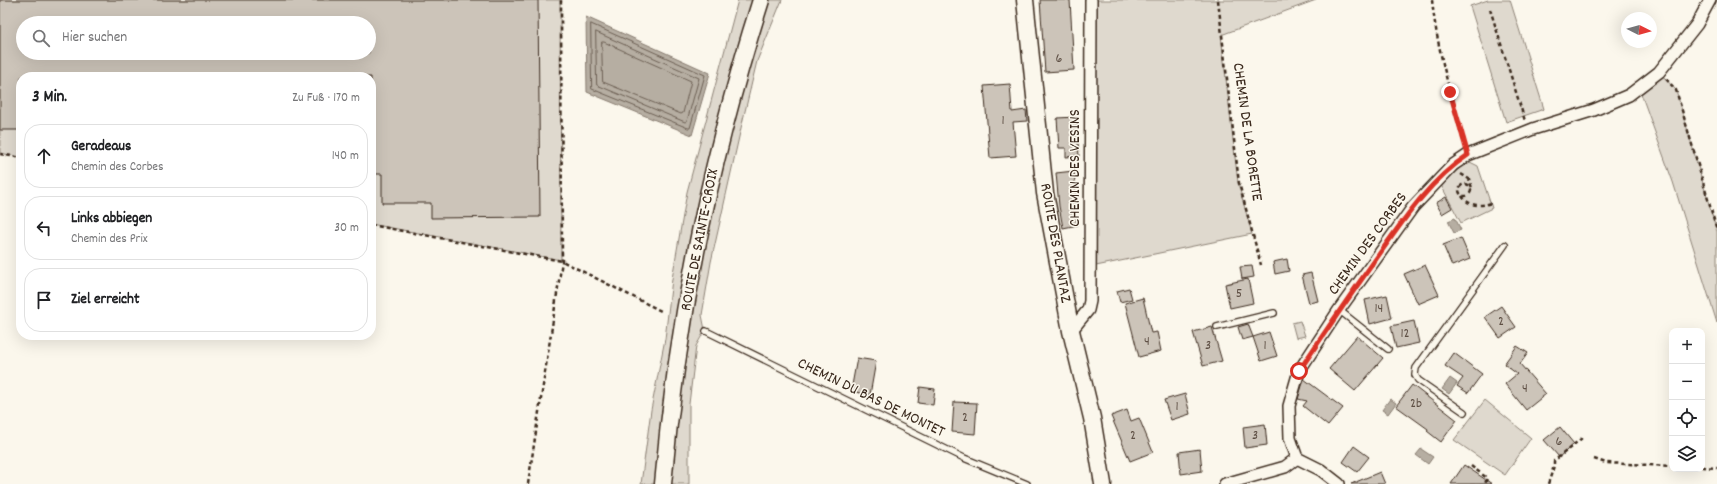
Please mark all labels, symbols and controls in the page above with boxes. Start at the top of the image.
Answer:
north arrow [1621,12,1657,48]
search box [16,16,376,60]
icon: search [30,27,52,49]
text: Hier suchen [62,27,127,49]
house number: 6 [1056,49,1063,69]
street label: CHEMIN DE LA BORETTE [1226,61,1268,203]
route end [1441,83,1459,101]
text: 3 Min. [32,86,67,110]
text: Zu Fuß · 170 m [292,89,360,108]
street label: CHEMIN DES VESINS [1064,109,1087,227]
house number: 1 [1001,111,1005,131]
text: Geradeaus [71,136,131,158]
icon: ahead [33,145,55,167]
text: 140 m [332,147,359,166]
text: Chemin des Corbes [71,158,164,177]
street label: ROUTE DE SAINTE-CROIX [675,167,725,313]
street label: ROUTE DES PLANTAZ [1033,181,1077,305]
street label: CHEMIN DES CORBES [1323,188,1413,300]
text: Links abbiegen [71,208,152,230]
icon: left [33,217,55,239]
text: 30 m [334,219,359,238]
text: Chemin des Prix [71,230,148,249]
house number: 5 [1236,284,1242,304]
icon: arrive [33,289,55,311]
text: Ziel erreicht [71,289,139,311]
house number: 14 [1375,299,1383,319]
house number: 2 [1498,312,1504,332]
house number: 12 [1400,324,1410,344]
map controls [1669,328,1705,472]
button: + [1669,328,1705,364]
house number: 4 [1144,332,1150,352]
house number: 3 [1205,336,1211,356]
house number: 1 [1263,336,1267,356]
street label: CHEMIN DU BAS DE MONTET [793,352,949,444]
route start [1290,362,1308,380]
button: − [1669,364,1705,400]
house number: 4 [1522,379,1528,399]
house number: 2b [1410,394,1422,414]
house number: 1 [1175,397,1179,417]
button: locate [1669,400,1705,436]
house number: 2 [962,408,968,428]
house number: 2 [1130,426,1136,446]
house number: 3 [1252,426,1258,446]
house number: 6 [1556,432,1563,452]
button: layers [1669,436,1705,472]

